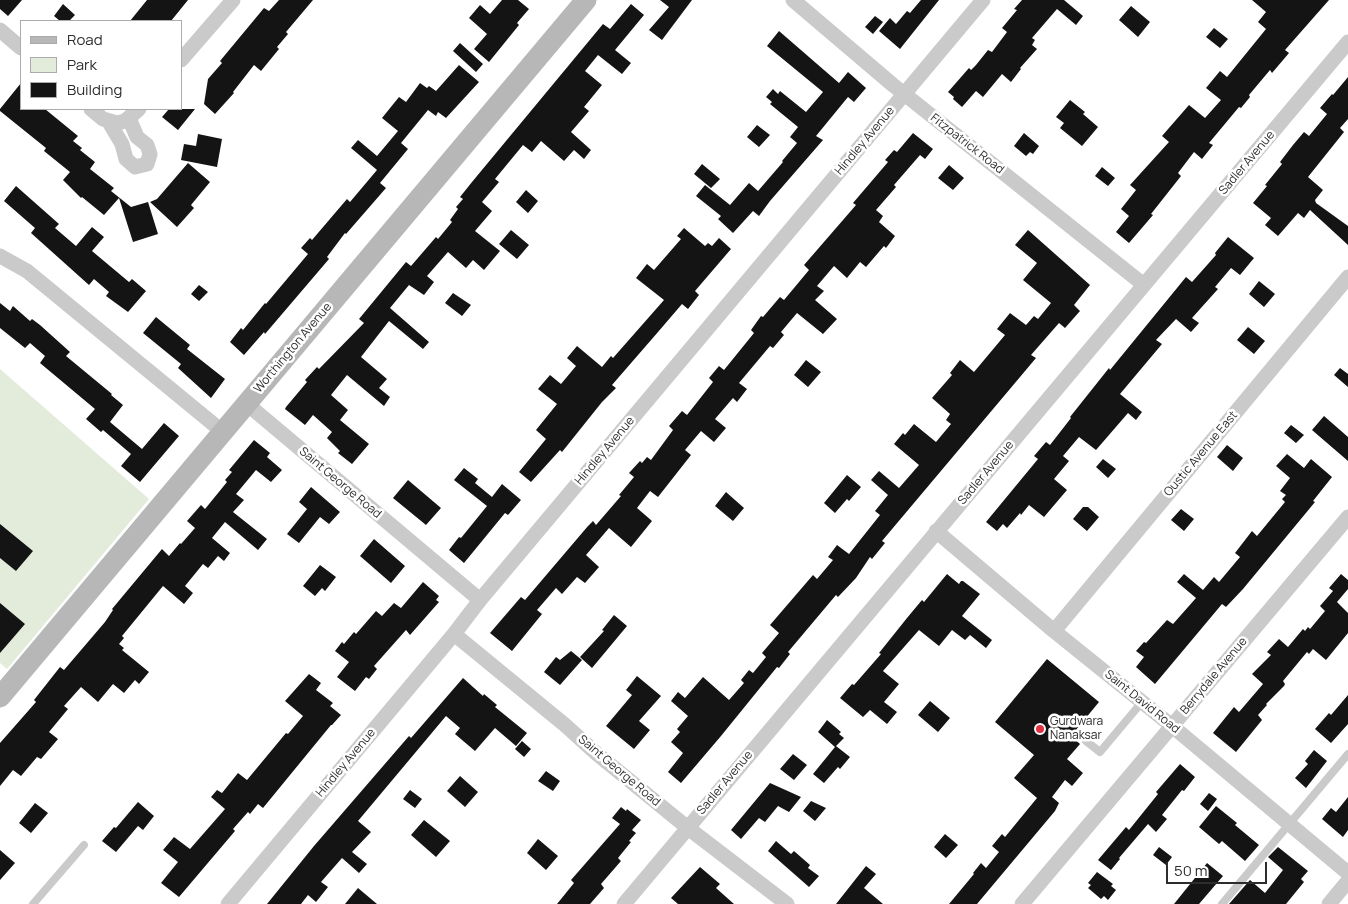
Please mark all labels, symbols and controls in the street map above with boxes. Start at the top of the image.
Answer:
legend [20,20,182,110]
text: Road [67,29,103,50]
text: Park [67,54,97,75]
text: Building [67,79,122,100]
street label: Hindley Avenue [832,104,898,178]
street label: Fitzpatrick Road [927,111,1007,177]
street label: Sadler Avenue [1216,128,1278,198]
street label: Worthington Avenue [251,300,335,396]
street label: Oustic Avenue East [1161,408,1241,500]
street label: Hindley Avenue [572,414,638,488]
street label: Sadler Avenue [955,438,1017,508]
street label: Saint George Road [296,444,384,522]
street label: Berrydale Avenue [1178,635,1250,717]
street label: Saint David Road [1102,667,1182,737]
place label: Gurdwara Nanaksar [1050,715,1103,743]
marker: Gurdwara Nanaksar [1034,723,1046,735]
street label: Hindley Avenue [313,726,379,800]
street label: Saint George Road [575,732,663,810]
street label: Sadler Avenue [694,748,756,818]
scale bar [1168,852,1269,884]
text: 50 m [1174,860,1208,881]

